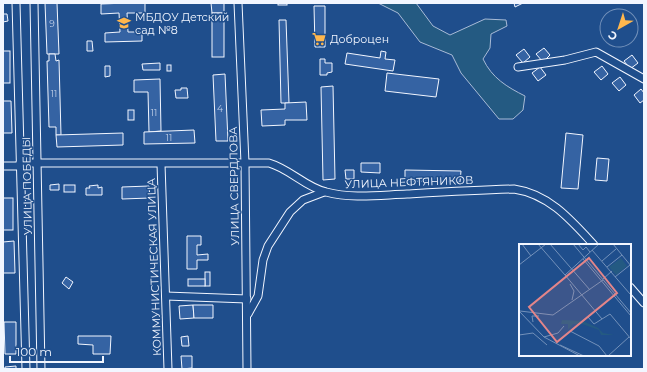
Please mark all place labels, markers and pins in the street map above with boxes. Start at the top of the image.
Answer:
place label: МБДОУ Детский сад №8 [135,10,229,37]
school or university icon: МБДОУ Детский сад №8 [116,15,132,31]
supermarket icon: Доброцен [311,31,327,47]
place label: Доброцен [330,32,389,46]

